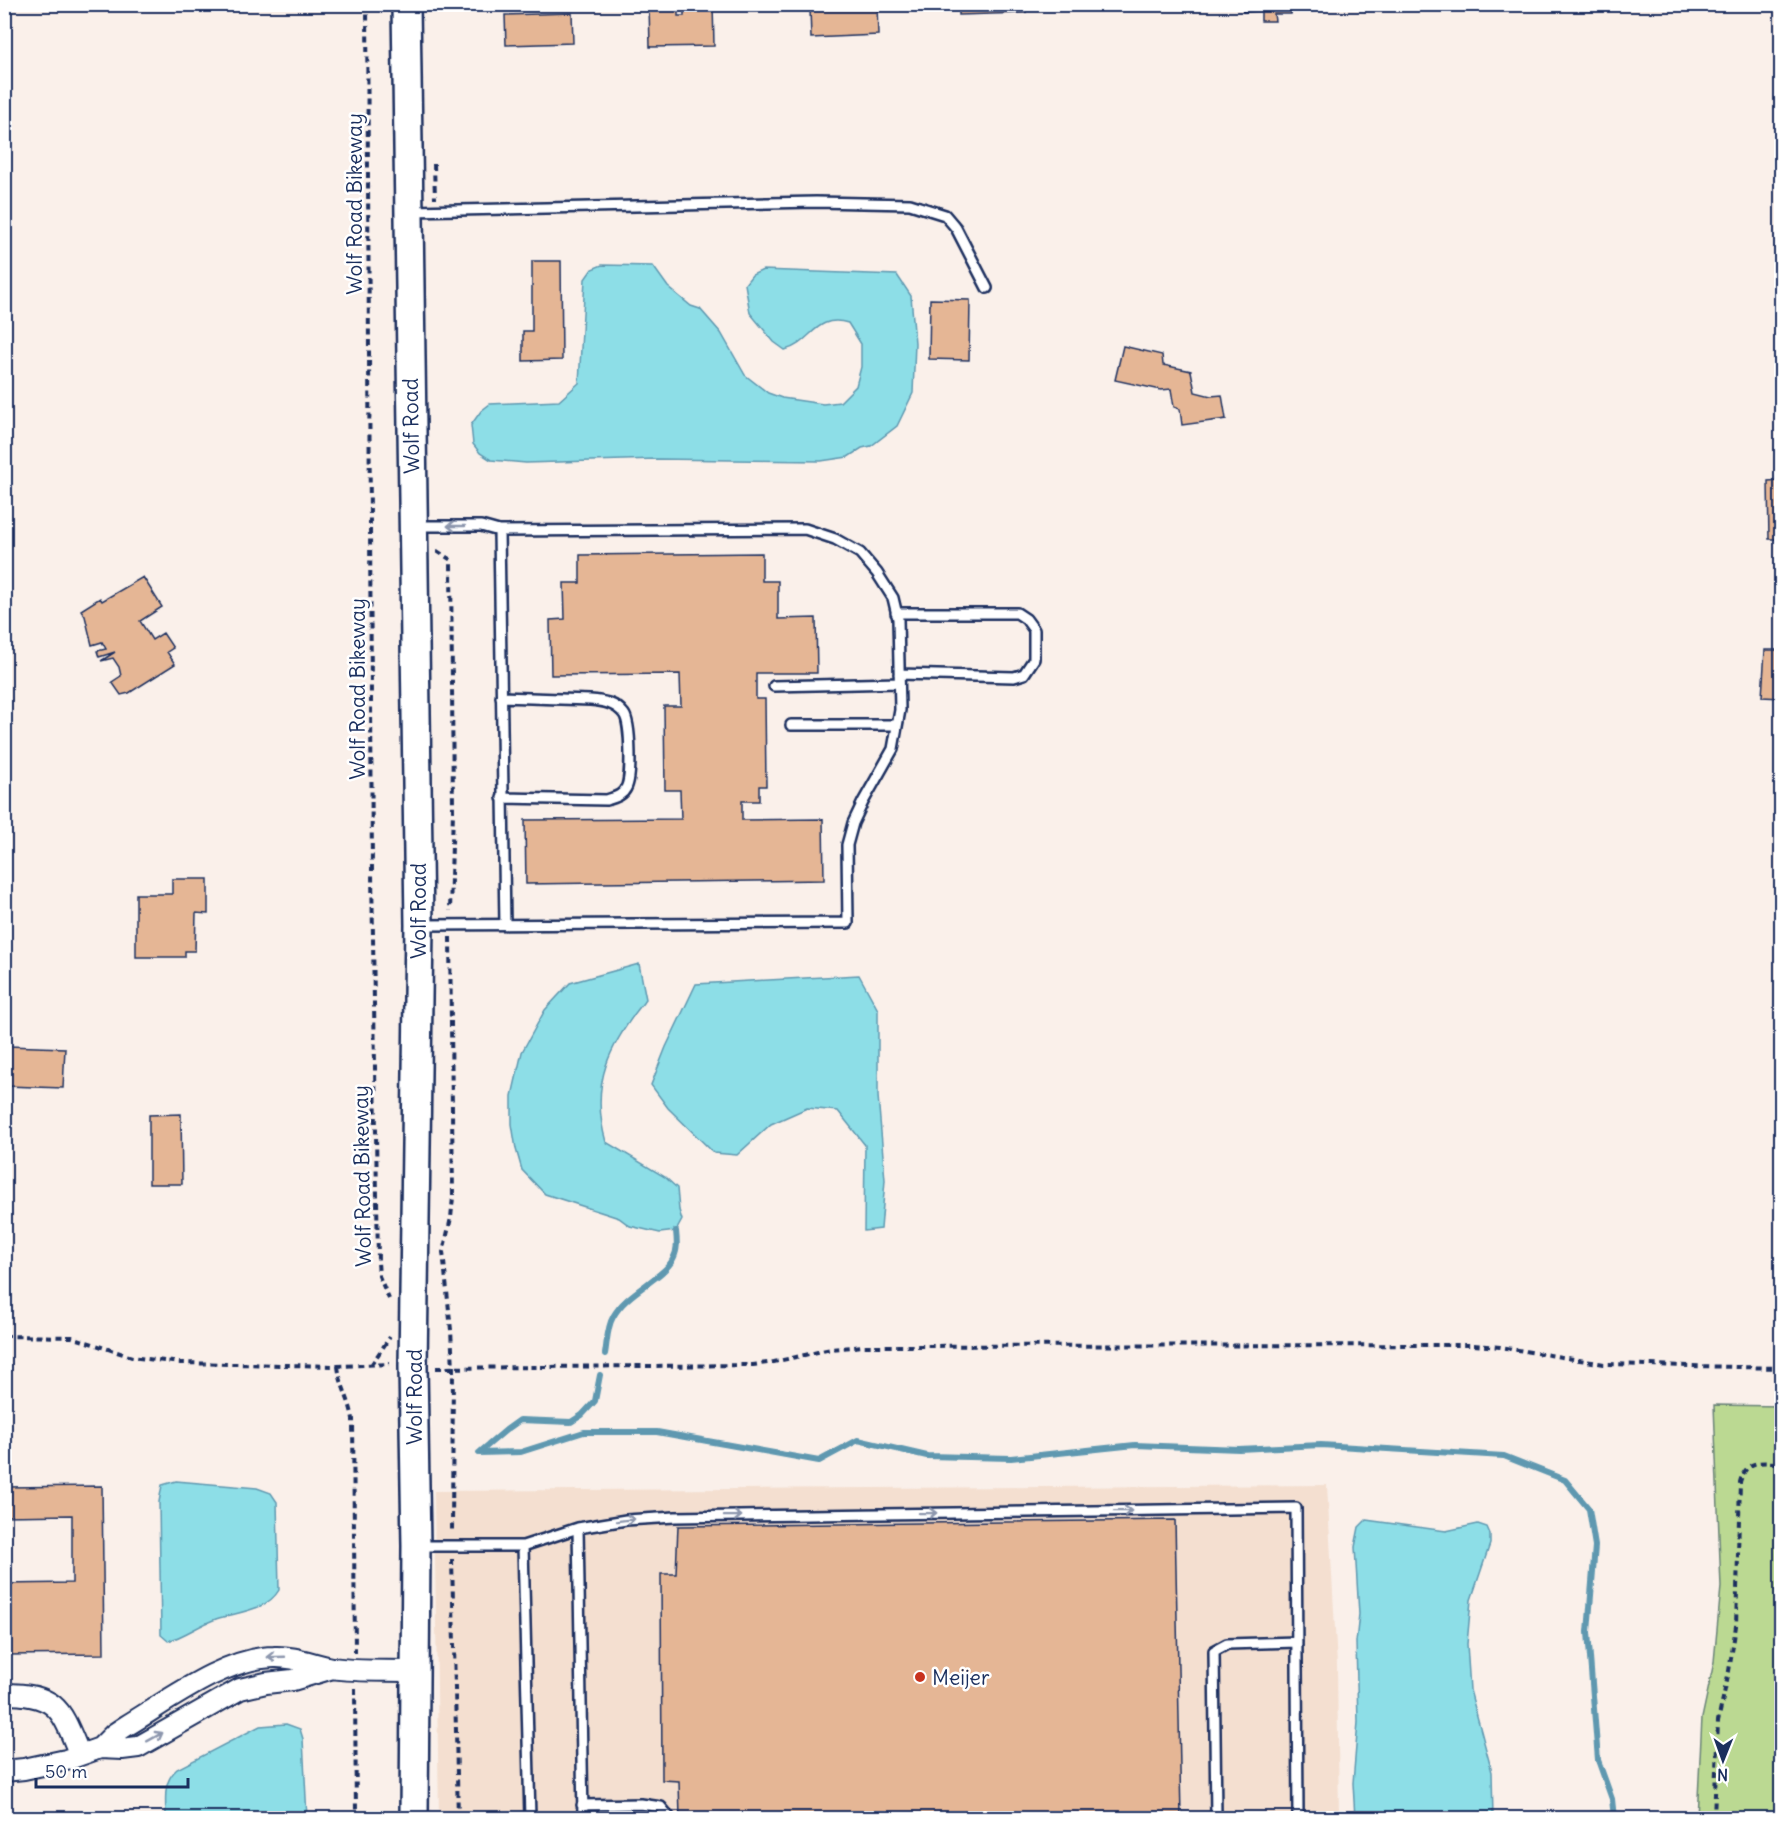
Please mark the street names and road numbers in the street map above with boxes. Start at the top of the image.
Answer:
street label: Wolf Road Bikeway [341,113,368,295]
street label: Wolf Road [397,378,425,474]
street label: Wolf Road Bikeway [344,598,371,780]
street label: Wolf Road [405,863,432,959]
street label: Wolf Road Bikeway [347,1085,377,1267]
street label: Wolf Road [401,1349,428,1445]

